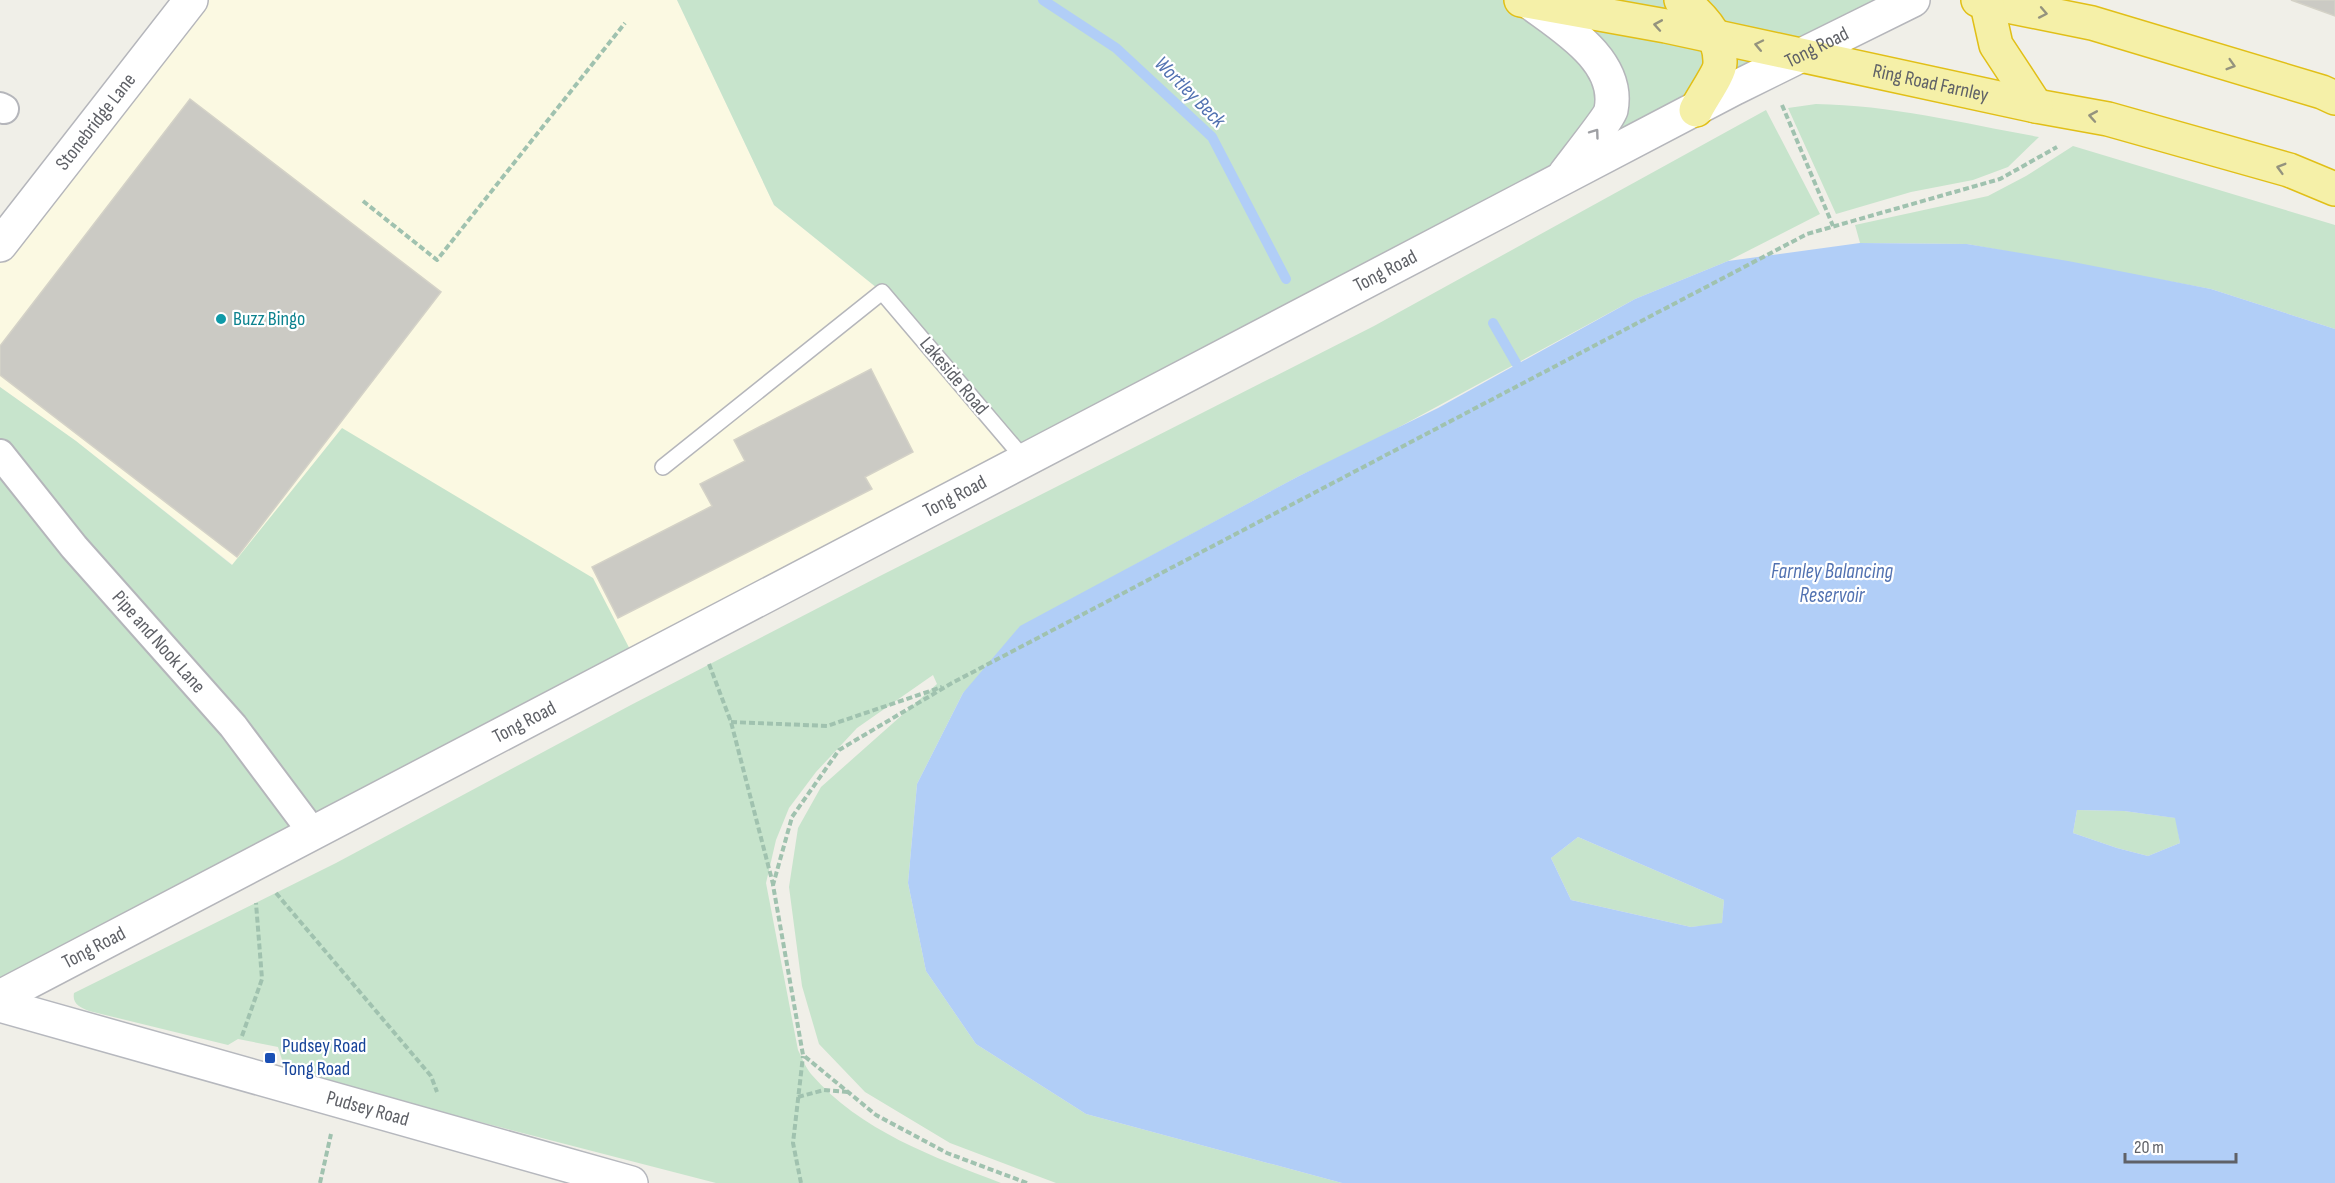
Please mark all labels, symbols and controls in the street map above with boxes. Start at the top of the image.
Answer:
one-way arrow [2038,6,2048,19]
one-way arrow [1653,19,1663,32]
street label: Tong Road [1781,22,1853,73]
one-way arrow [1755,39,1765,52]
water label: Wortley Beck [1149,51,1232,134]
one-way arrow [2225,58,2236,70]
street label: Ring Road Farnley [1870,59,1991,107]
street label: Stonebridge Lane [51,69,141,175]
one-way arrow [2088,110,2098,123]
one-way arrow [1588,129,1599,140]
one-way arrow [2276,163,2287,175]
street label: Tong Road [1350,245,1421,298]
place label: Buzz Bingo [233,307,305,331]
marker: Buzz Bingo [214,312,228,326]
street label: Lakeside Road [915,332,993,420]
street label: Tong Road [919,470,991,523]
water label: Farnley Balancing Reservoir [1771,559,1893,608]
street label: Pipe and Nook Lane [107,586,210,698]
street label: Tong Road [489,696,560,749]
street label: Tong Road [58,921,130,974]
place label: Pudsey Road Tong Road [282,1034,366,1081]
marker: Pudsey Road Tong Road [263,1051,277,1065]
street label: Pudsey Road [324,1086,412,1132]
scale bar [2125,1126,2236,1164]
text: 20 m [2134,1137,2164,1158]

